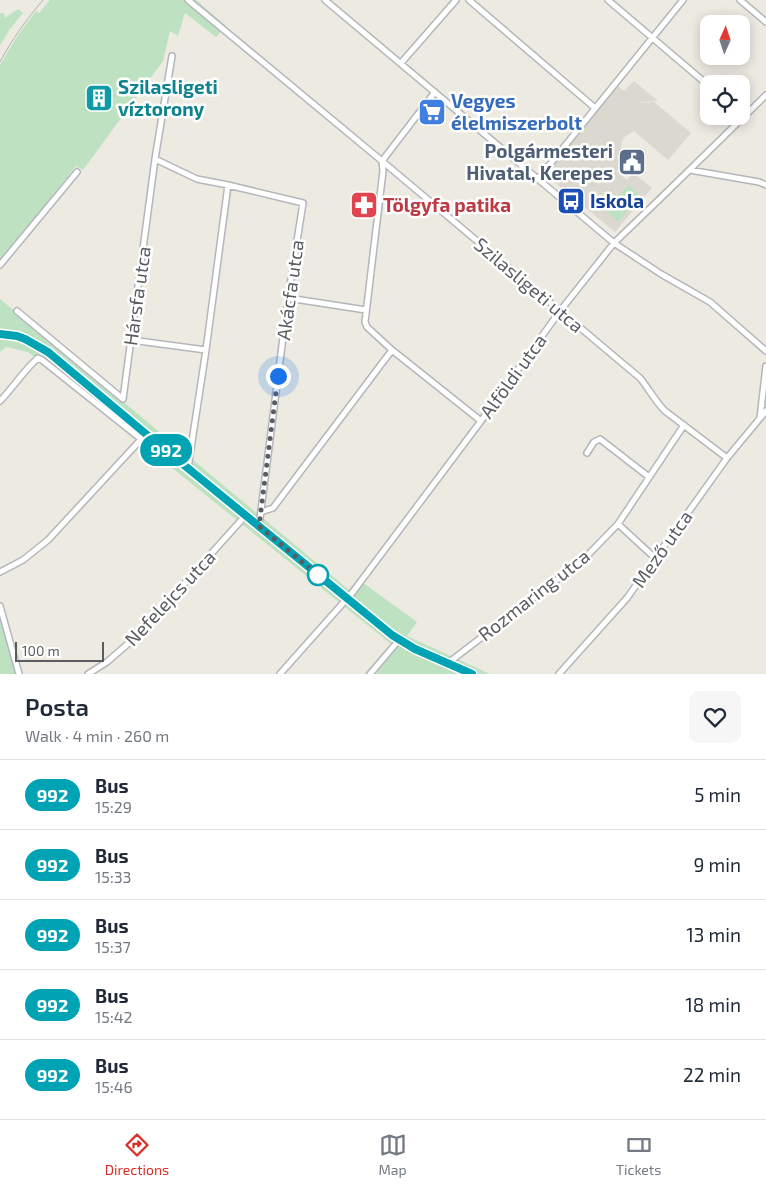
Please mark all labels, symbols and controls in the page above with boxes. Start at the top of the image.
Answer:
north arrow [700,15,750,65]
map controls [700,15,750,125]
place label: Szilasligeti víztorony [118,75,218,121]
button: locate [700,75,750,125]
building icon: Szilasligeti víztorony [84,83,114,113]
place label: Vegyes élelmiszerbolt [451,89,582,134]
supermarket icon: Vegyes élelmiszerbolt [417,97,447,127]
place label: Polgármesteri Hivatal, Kerepes [466,139,613,184]
public building icon: Polgármesteri Hivatal, Kerepes [617,147,647,177]
bus stop icon: Iskola [556,186,586,216]
place label: Iskola [590,189,644,212]
pharmacy icon: Tölgyfa patika [349,190,379,220]
place label: Tölgyfa patika [383,193,511,217]
street label: Szilasligeti utca [470,232,589,337]
street label: Akácfa utca [271,238,308,341]
street label: Hársfa utca [118,245,155,347]
street label: Alföldi utca [474,329,551,422]
your location [266,364,291,389]
line badge: 992 [137,434,195,466]
text: 992 [150,439,182,461]
street label: Mező utca [627,506,697,592]
street label: Rozmaring utca [473,544,594,645]
street label: Nefelejcs utca [119,545,220,650]
unlabelled marker [307,564,329,586]
scale bar [15,639,104,662]
text: 100 m [22,642,60,659]
button: heart [689,691,741,743]
text: Posta [25,692,89,721]
text: Walk · 4 min · 260 m [25,726,169,745]
text: Bus [95,774,129,797]
text: 5 min [694,783,741,806]
text: 992 [37,784,68,806]
text: 15:29 [95,797,132,816]
text: Bus [95,844,129,867]
text: 9 min [693,853,741,876]
text: 992 [37,854,68,876]
text: 15:33 [95,867,132,886]
text: Bus [95,914,129,937]
text: 13 min [686,923,741,946]
text: 992 [37,924,68,946]
text: 15:37 [95,937,131,956]
text: Bus [95,984,129,1007]
text: 18 min [685,993,741,1016]
text: 992 [37,994,68,1016]
text: 15:42 [95,1007,133,1026]
text: Bus [95,1054,129,1077]
text: 22 min [683,1063,741,1086]
text: 992 [37,1064,68,1086]
text: 15:46 [95,1077,133,1096]
tab: Directions [105,1131,169,1178]
tab: Map [379,1131,407,1178]
tab: Tickets [616,1131,661,1178]

